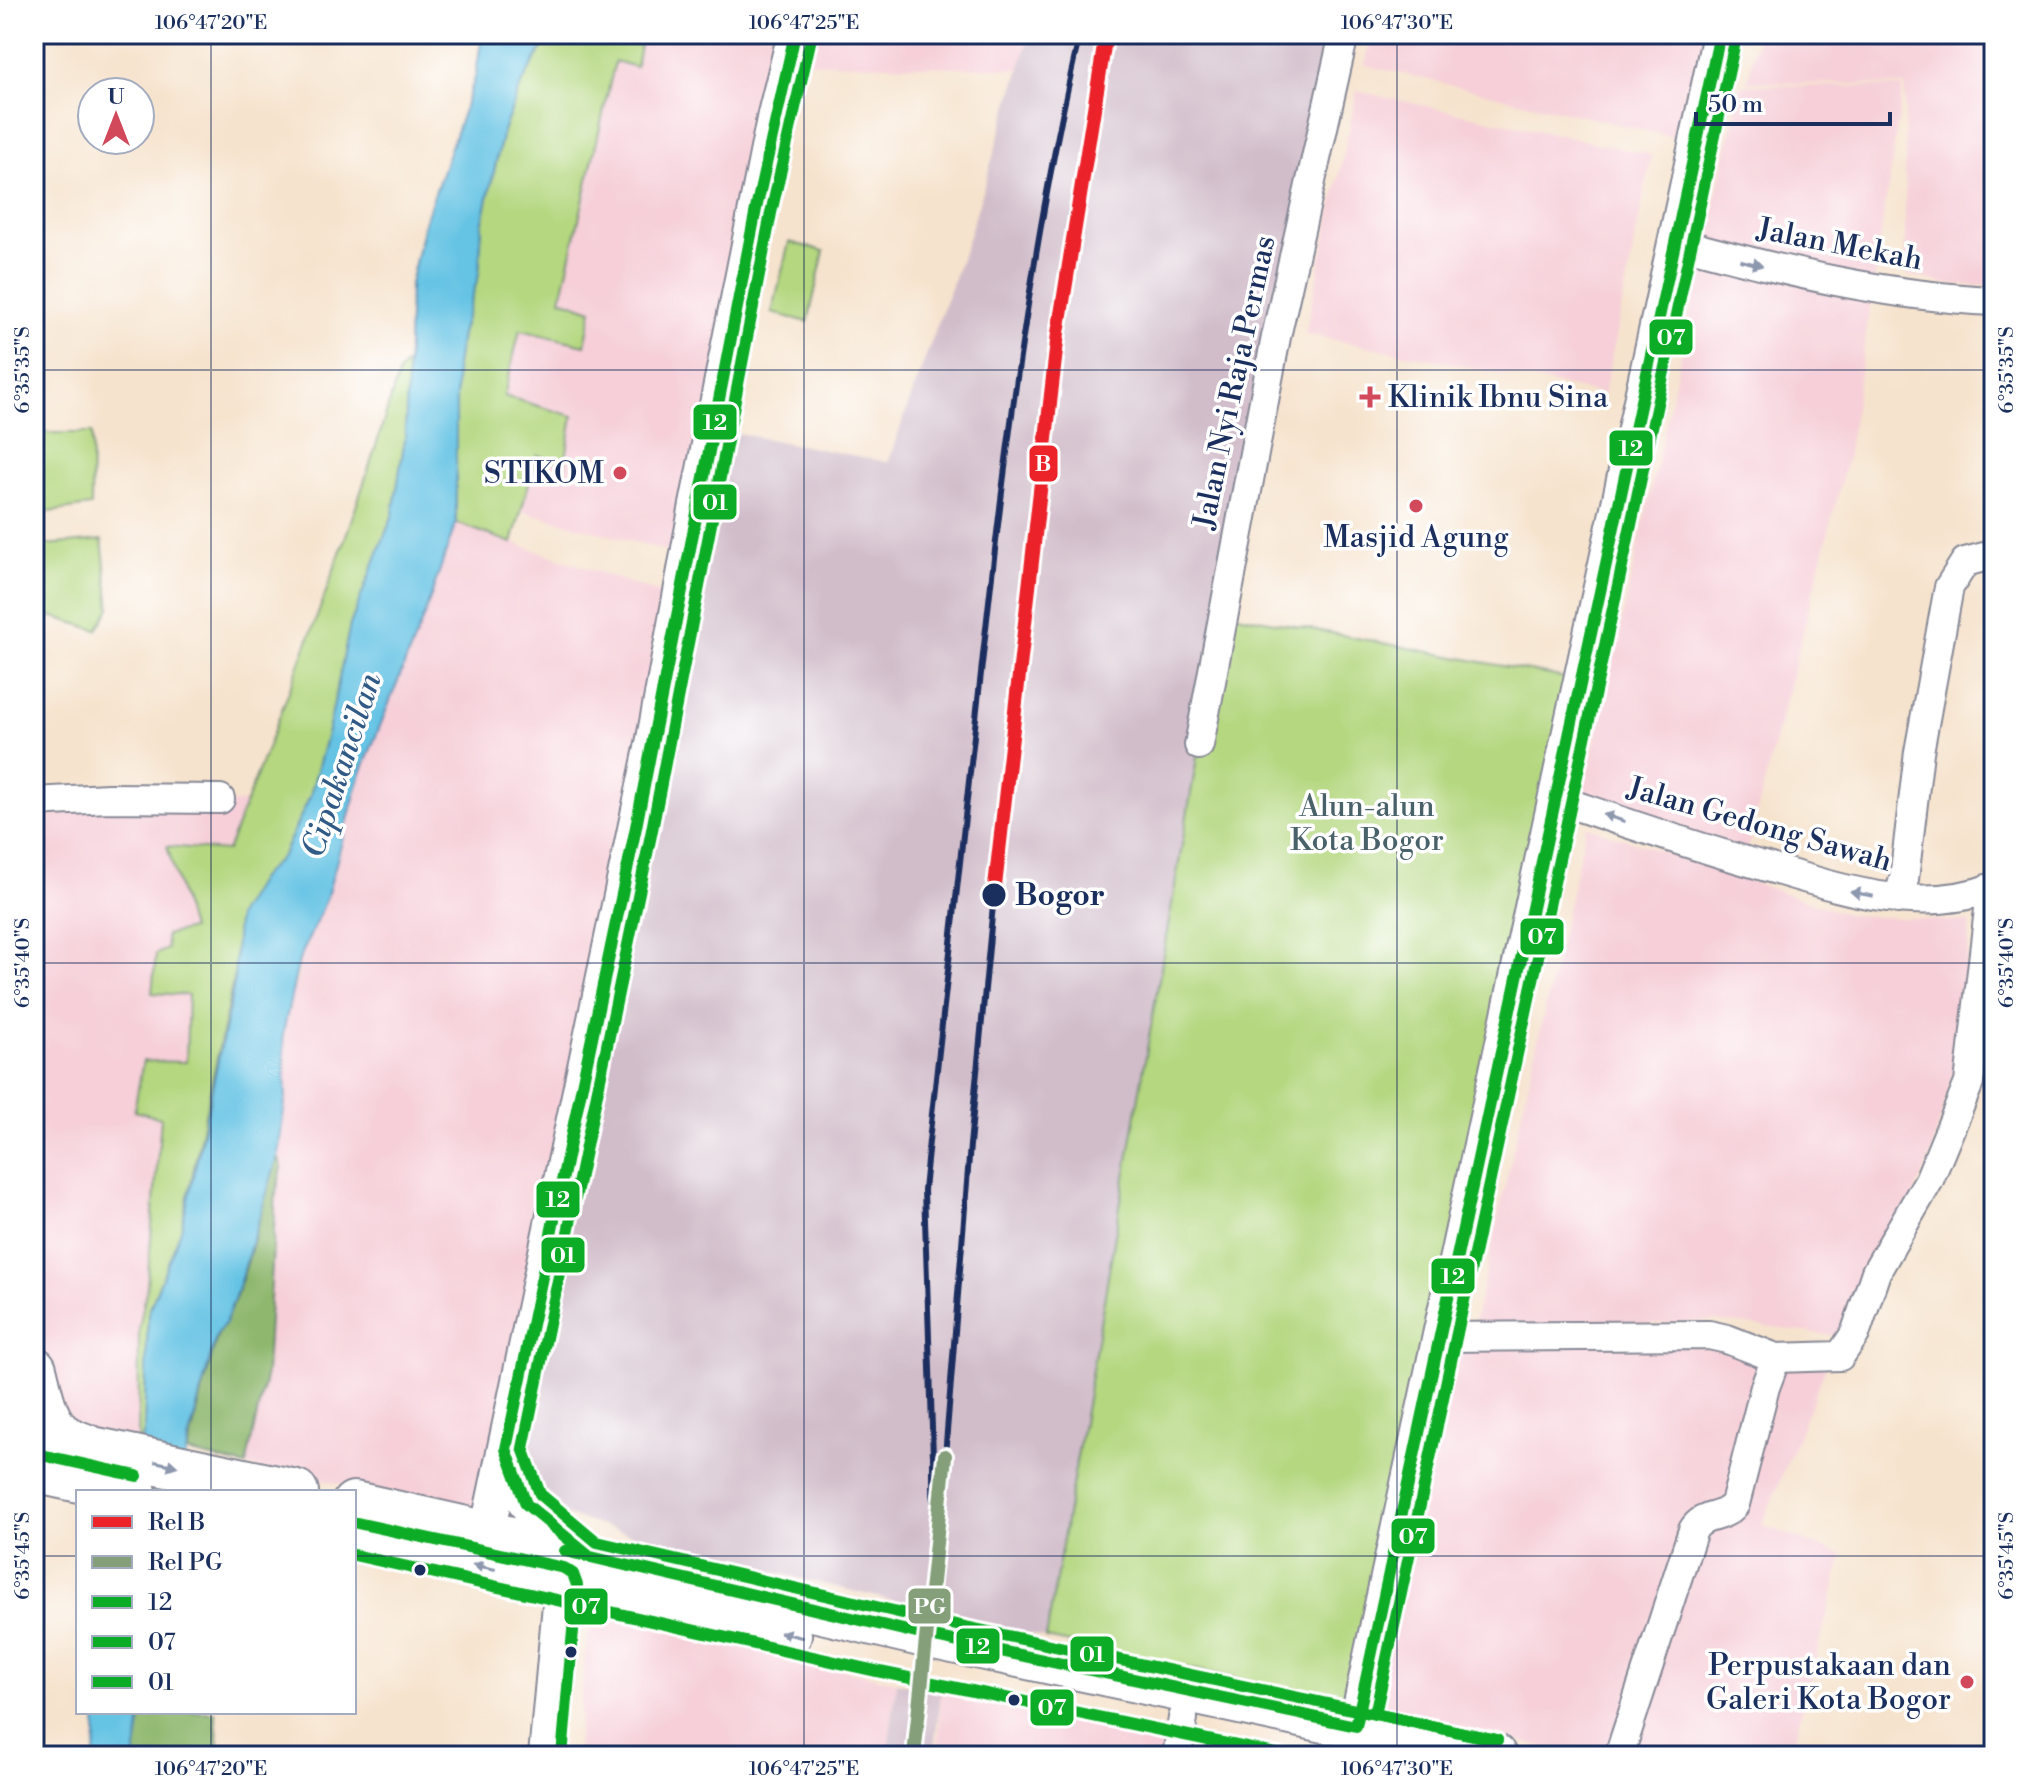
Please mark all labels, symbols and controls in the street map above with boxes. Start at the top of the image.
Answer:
text: 106°47'20"E [155,11,267,36]
text: 106°47'25"E [749,11,859,36]
text: 106°47'30"E [1341,11,1453,36]
north arrow [76,76,156,156]
scale bar [1696,76,1890,126]
text: U [107,84,125,111]
text: 50 m [1708,90,1763,120]
street label: Jalan Mekah [1753,210,1926,280]
street label: Jalan Nyi Raja Permas [1185,232,1285,533]
one-way arrow [1739,257,1764,269]
line badge: 07 [1648,318,1694,356]
text: 07 [1657,325,1685,352]
text: 6°35'35"S [11,326,36,414]
text: 6°35'35"S [1995,326,2020,414]
place label: Klinik Ibnu Sina [1388,379,1609,417]
marker: Klinik Ibnu Sina [1359,386,1381,408]
line badge: 12 [692,403,738,441]
text: 12 [703,410,727,437]
line badge: 12 [1608,429,1654,467]
text: 12 [1619,436,1643,463]
line badge: B [1028,444,1059,483]
text: B [1035,451,1051,478]
place label: STIKOM [484,455,604,493]
marker: STIKOM [611,464,629,482]
line badge: 01 [692,483,738,521]
text: 01 [702,490,728,517]
marker: Masjid Agung [1407,497,1425,515]
place label: Masjid Agung [1323,519,1509,557]
water label: Cipakancilan [293,667,391,863]
street label: Jalan Gedong Sawah [1622,769,1896,881]
park label: Alun-alun Kota Bogor [1290,788,1444,860]
one-way arrow [1601,812,1625,824]
place label: Bogor [1015,877,1105,915]
marker: Bogor [980,881,1008,909]
one-way arrow [1850,887,1875,899]
line badge: 07 [1519,917,1565,956]
text: 6°35'40"S [11,918,36,1008]
text: 6°35'40"S [1995,918,2020,1008]
text: 07 [1528,924,1556,951]
line badge: 12 [535,1180,581,1219]
text: 12 [546,1187,570,1214]
line badge: 01 [540,1236,586,1274]
text: 01 [550,1243,576,1270]
line badge: 12 [1430,1257,1476,1295]
text: 12 [1441,1264,1465,1291]
one-way arrow [153,1458,178,1471]
legend [76,1490,356,1714]
text: Rel B [148,1508,205,1538]
text: 6°35'45"S [11,1512,36,1600]
text: 6°35'45"S [1995,1512,2020,1600]
line badge: 07 [1390,1517,1436,1555]
text: 07 [1399,1524,1427,1551]
text: Rel PG [148,1548,223,1578]
one-way arrow [472,1560,497,1573]
unlabelled marker [412,1562,428,1578]
line badge: 07 [563,1587,609,1626]
line badge: PG [907,1587,952,1625]
text: 12 [148,1588,173,1618]
text: 07 [572,1594,600,1621]
text: PG [914,1594,947,1621]
line badge: 12 [955,1627,1001,1665]
text: 07 [148,1628,176,1658]
one-way arrow [778,1628,803,1641]
text: 12 [966,1634,990,1661]
line badge: 01 [1069,1635,1115,1673]
text: 01 [1079,1642,1105,1669]
unlabelled marker [563,1644,579,1660]
place label: Perpustakaan dan Galeri Kota Bogor [1706,1647,1951,1719]
text: 01 [148,1668,174,1698]
marker: Perpustakaan dan Galeri Kota Bogor [1958,1673,1976,1691]
line badge: 07 [1029,1688,1075,1727]
unlabelled marker [1006,1692,1022,1708]
text: 07 [1038,1695,1066,1722]
text: 106°47'20"E [155,1757,267,1782]
text: 106°47'25"E [749,1757,859,1782]
text: 106°47'30"E [1341,1757,1453,1782]

